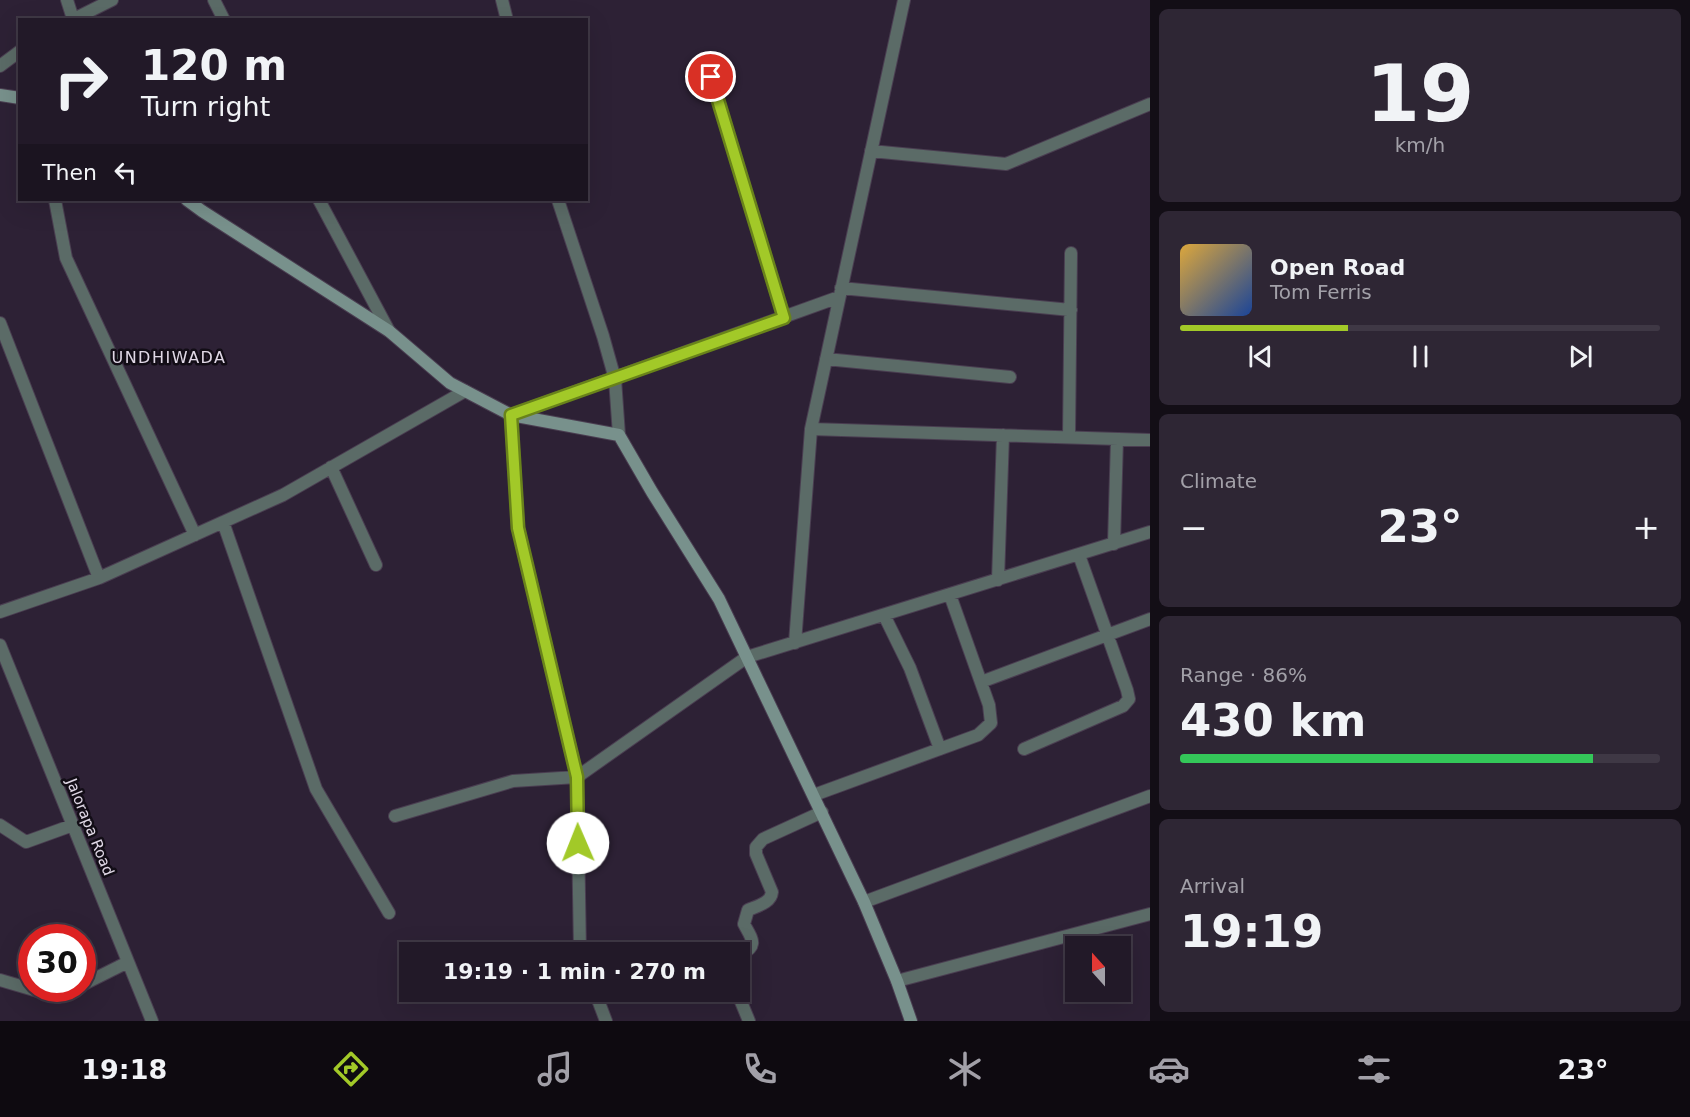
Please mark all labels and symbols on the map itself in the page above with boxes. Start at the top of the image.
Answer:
pin [685,51,736,102]
district label: UNDHIWADA [111,348,227,367]
street label: Jalorapa Road [62,775,118,878]
position arrow [546,811,610,875]
speed limit sign: 30 [18,924,96,1002]
north arrow [1065,936,1131,1002]

